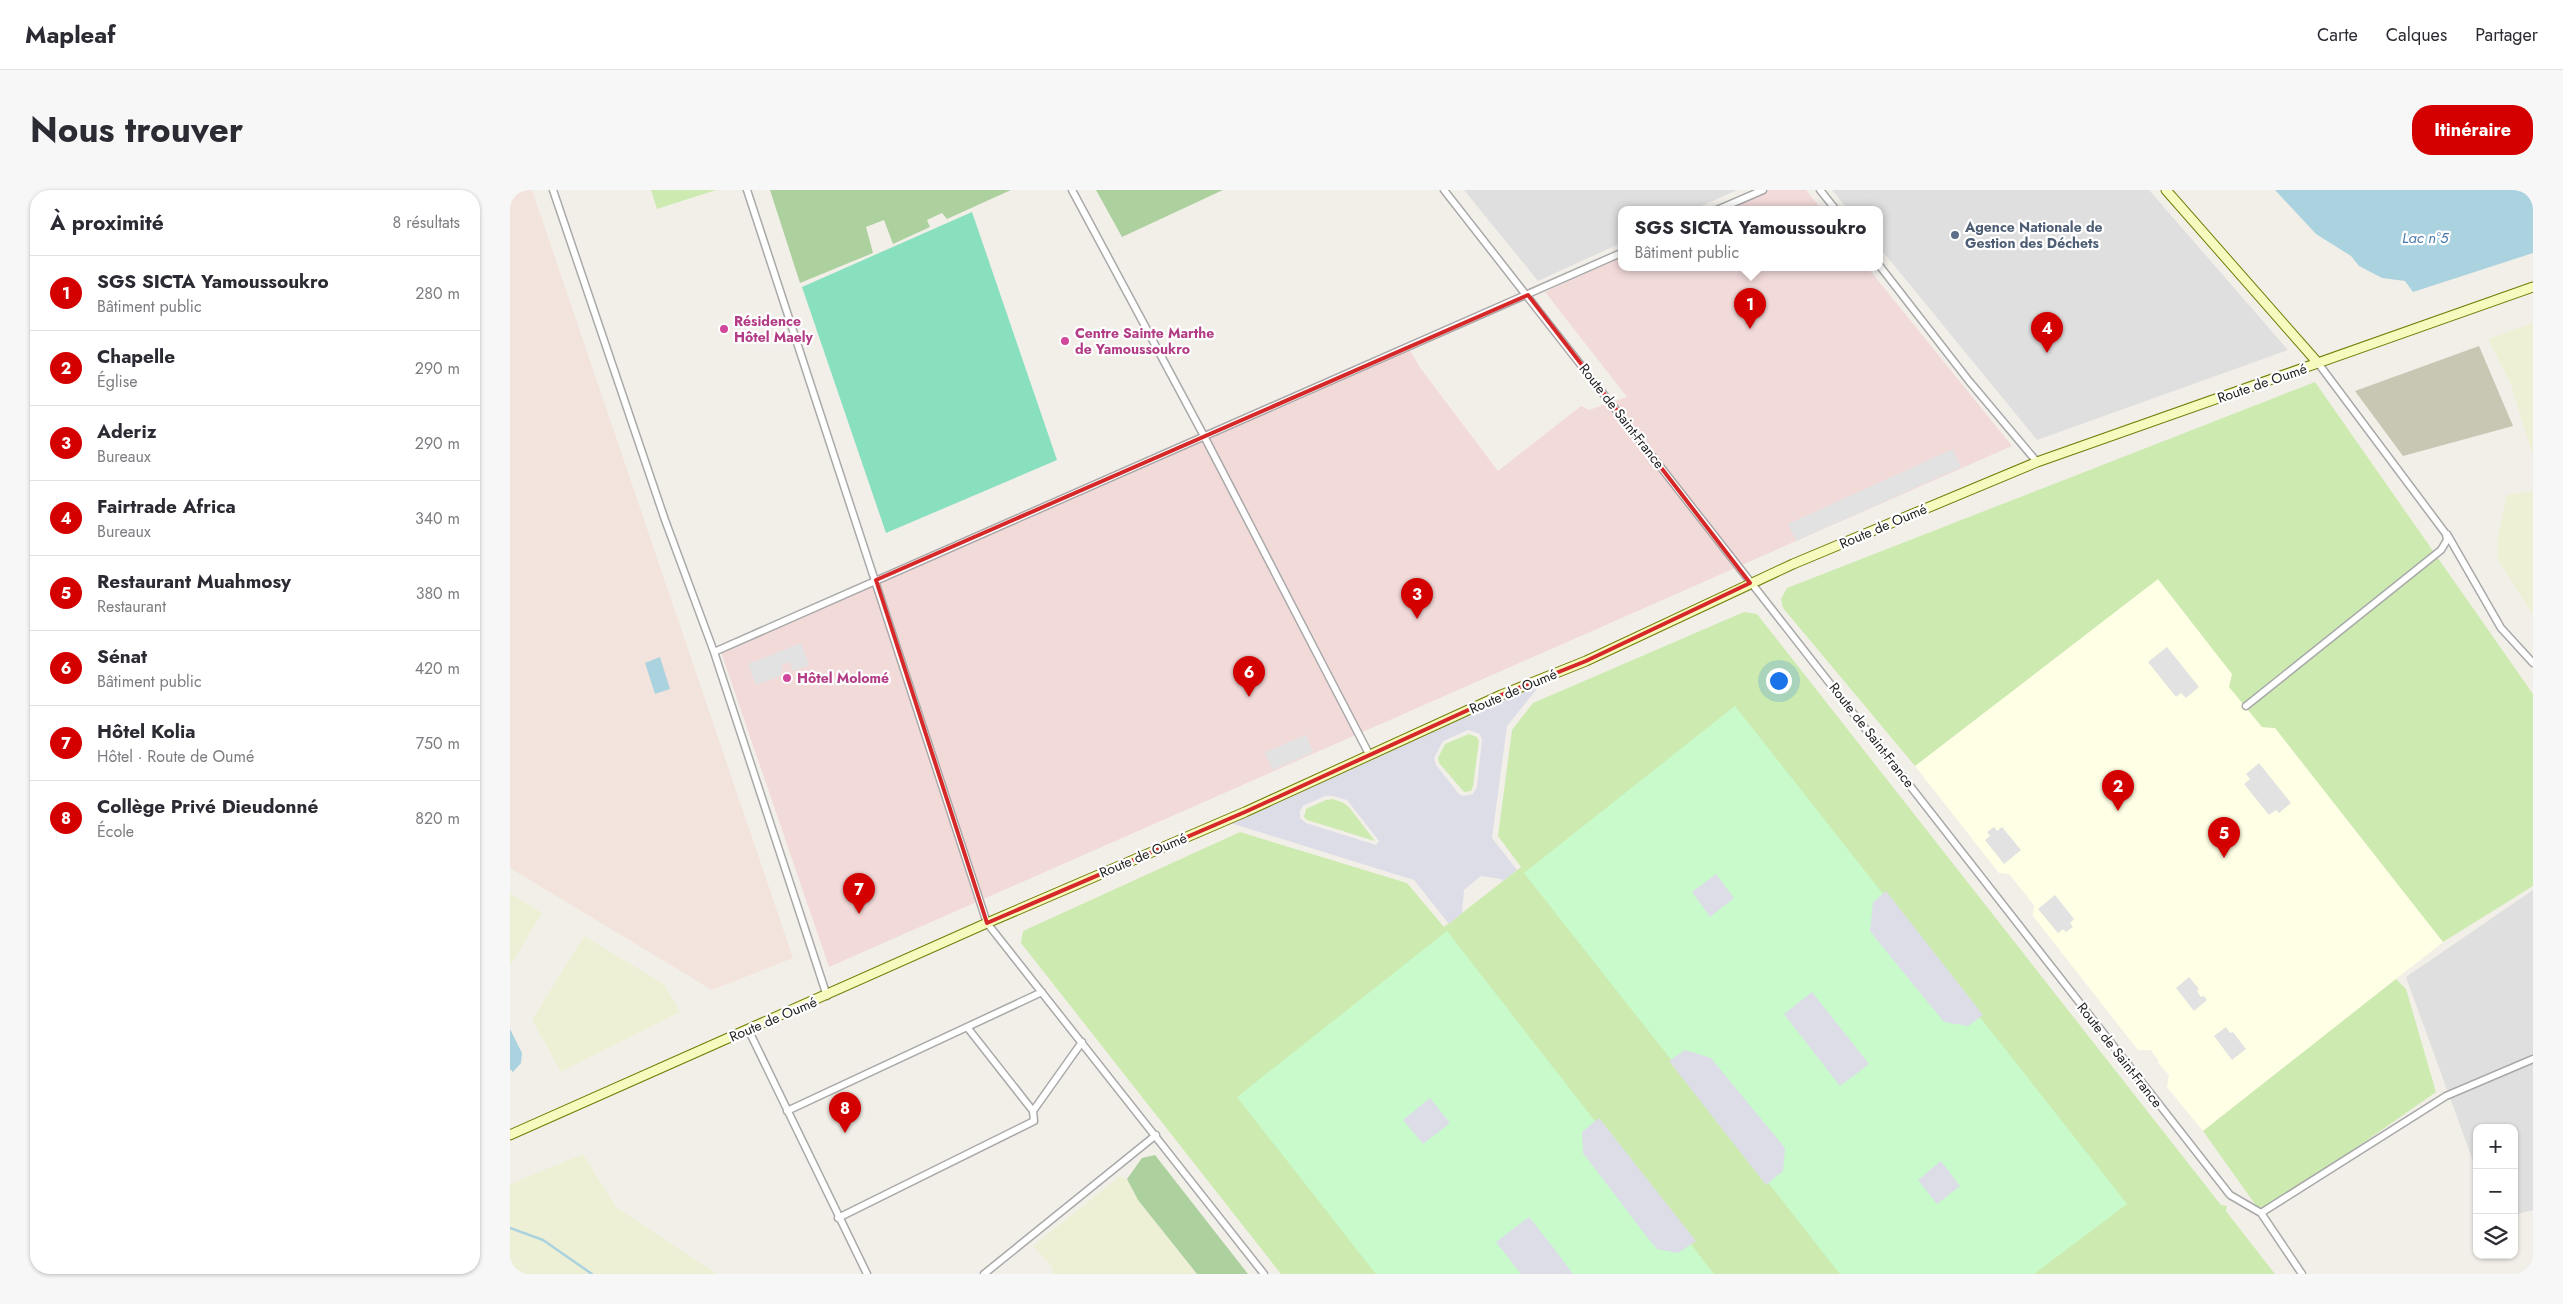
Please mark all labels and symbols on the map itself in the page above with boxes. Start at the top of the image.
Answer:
place label: Agence Nationale de Gestion des Déchets [1964,217,2103,253]
water label: Lac n°5 [2402,227,2449,249]
marker: Agence Nationale de Gestion des Déchets [1949,229,1961,241]
pin: 1 [1734,288,1766,329]
place label: Résidence Hôtel Maely [734,311,814,347]
pin: 4 [2031,312,2063,353]
marker: Résidence Hôtel Maely [718,323,730,335]
place label: Centre Sainte Marthe de Yamoussoukro [1075,323,1214,359]
marker: Centre Sainte Marthe de Yamoussoukro [1059,335,1071,347]
street label: Route de Oumé [2215,358,2309,408]
street label: Route de Saint-France [1575,359,1669,473]
street label: Route de Oumé [1836,499,1930,553]
pin: 3 [1401,578,1433,619]
pin: 6 [1233,656,1265,697]
street label: Route de Oumé [1466,664,1560,718]
place label: Hôtel Molomé [797,668,889,688]
your location [1766,668,1792,694]
marker: Hôtel Molomé [781,672,793,684]
street label: Route de Saint-France [1825,678,1919,792]
pin: 2 [2102,770,2134,811]
pin: 5 [2208,817,2240,858]
street label: Route de Oumé [1096,828,1190,882]
pin: 7 [843,873,875,914]
street label: Route de Oumé [726,992,820,1046]
street label: Route de Saint-France [2073,998,2167,1112]
pin: 8 [829,1092,861,1133]

